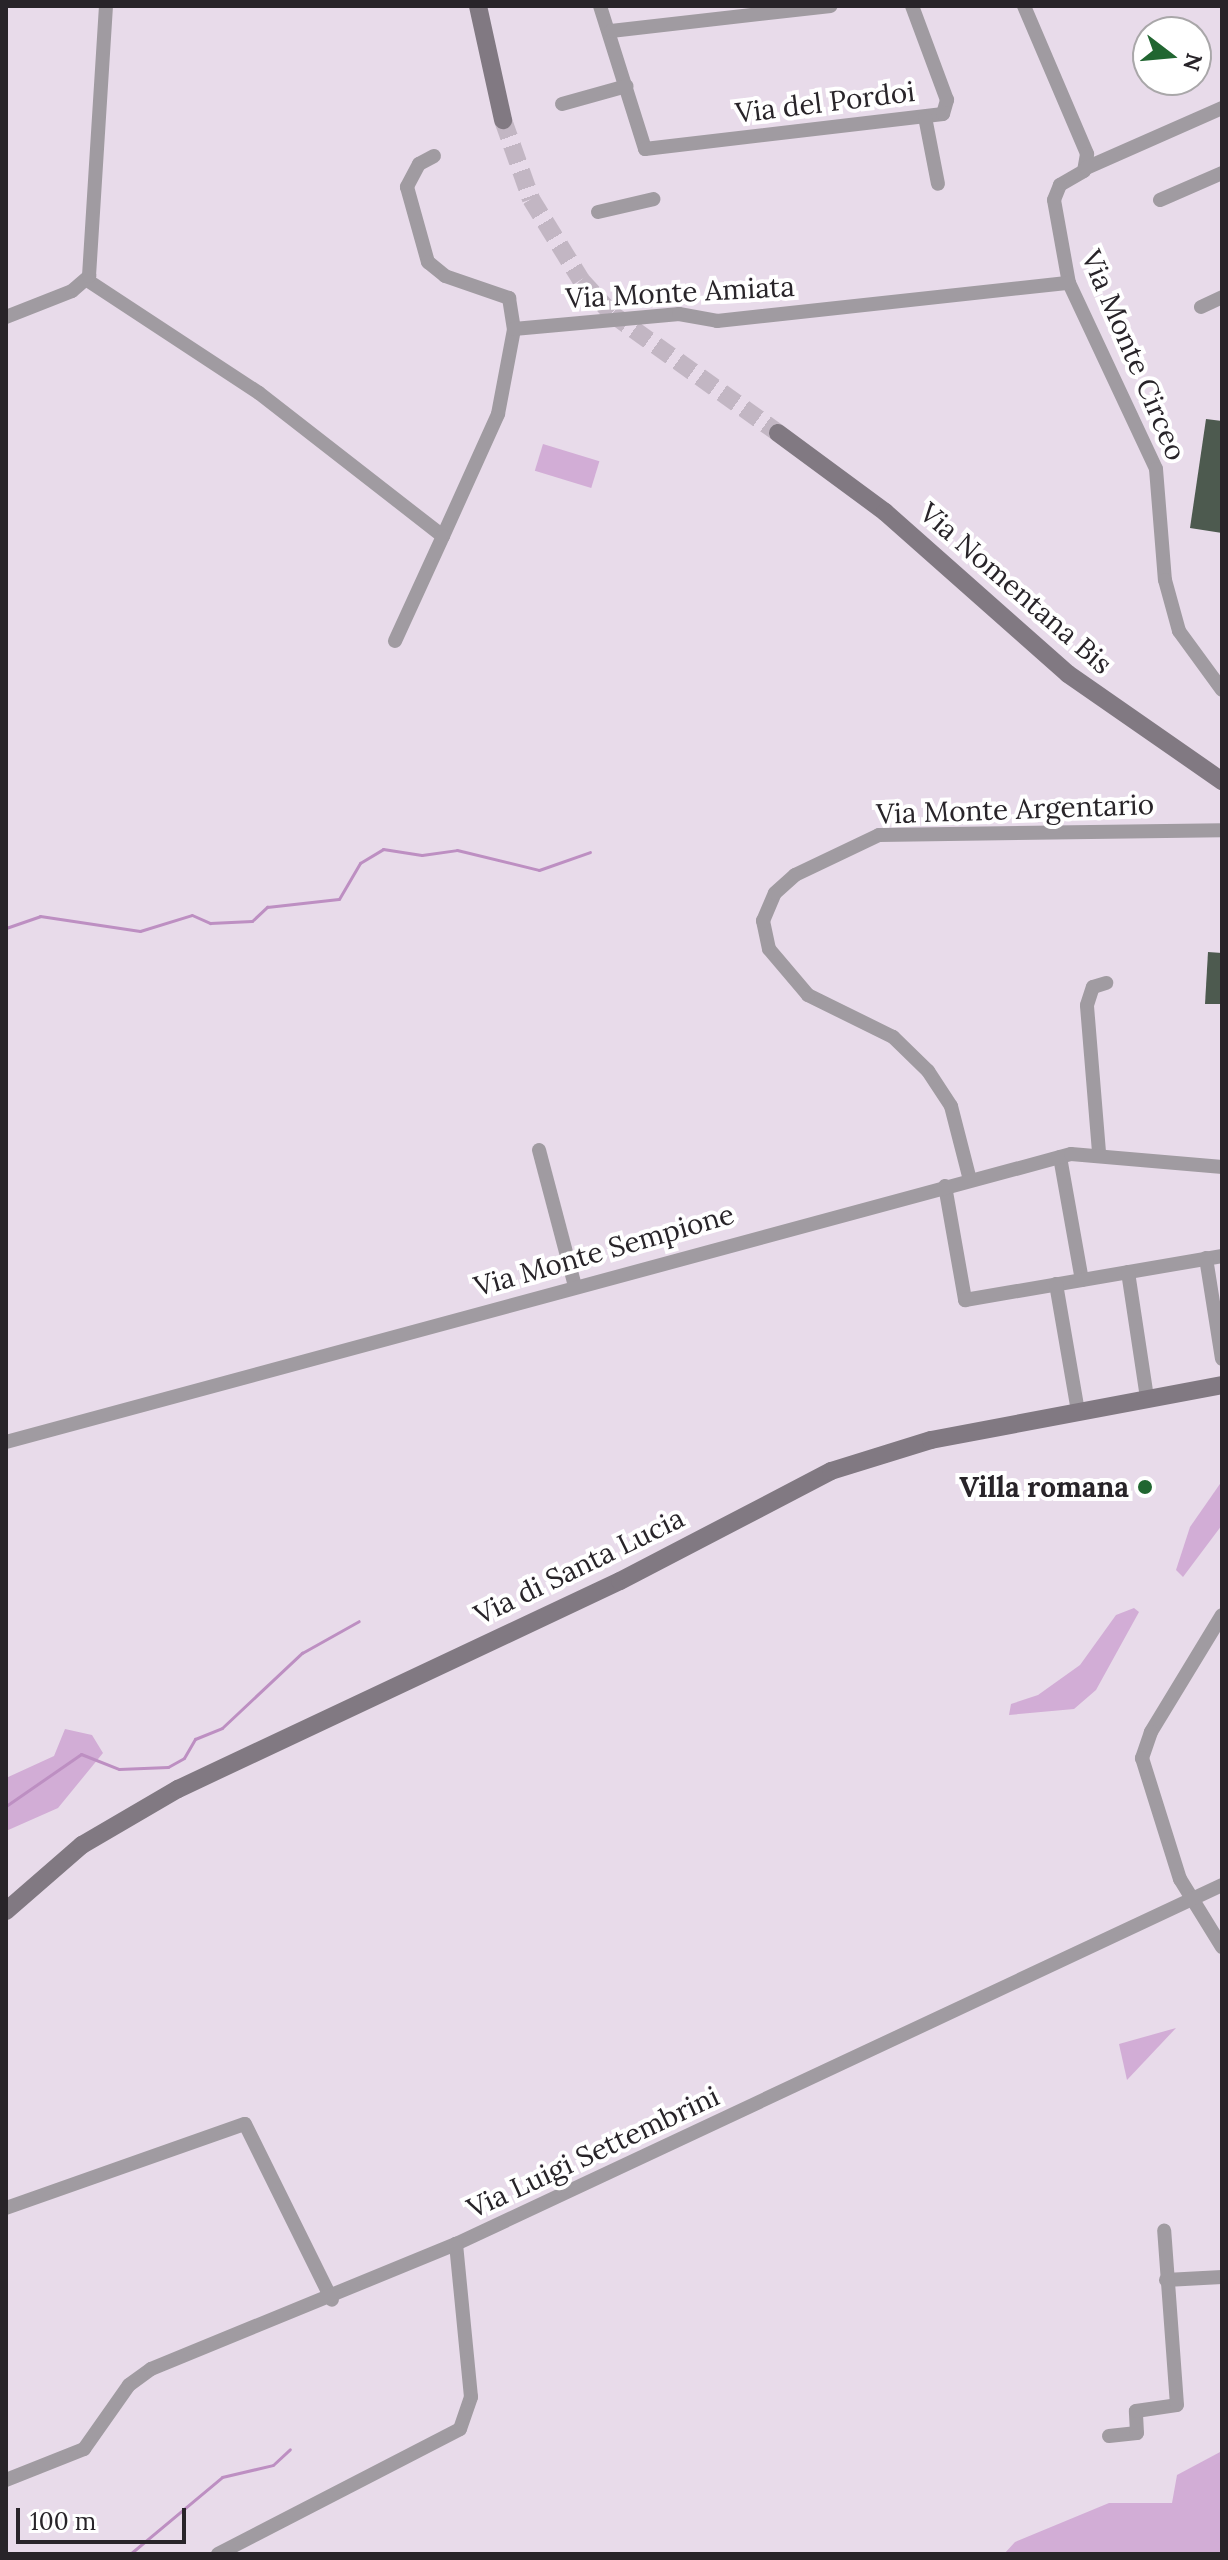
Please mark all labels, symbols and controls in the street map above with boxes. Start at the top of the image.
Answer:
north arrow [1132,16,1212,96]
text: N [1177,50,1209,74]
street label: Via del Pordoi [733,74,917,130]
street label: Via Monte Circeo [1075,245,1193,465]
street label: Via Monte Amiata [565,269,795,315]
street label: Via Nomentana Bis [913,495,1119,681]
street label: Via Monte Argentario [876,787,1154,831]
street label: Via Monte Sempione [470,1197,738,1303]
place label: Villa romana [959,1470,1129,1504]
marker: Villa romana [1136,1478,1154,1496]
street label: Via di Santa Lucia [469,1501,689,1631]
street label: Via Luigi Settembrini [462,2079,724,2225]
scale bar [20,2492,190,2542]
text: 100 m [30,2506,96,2537]

